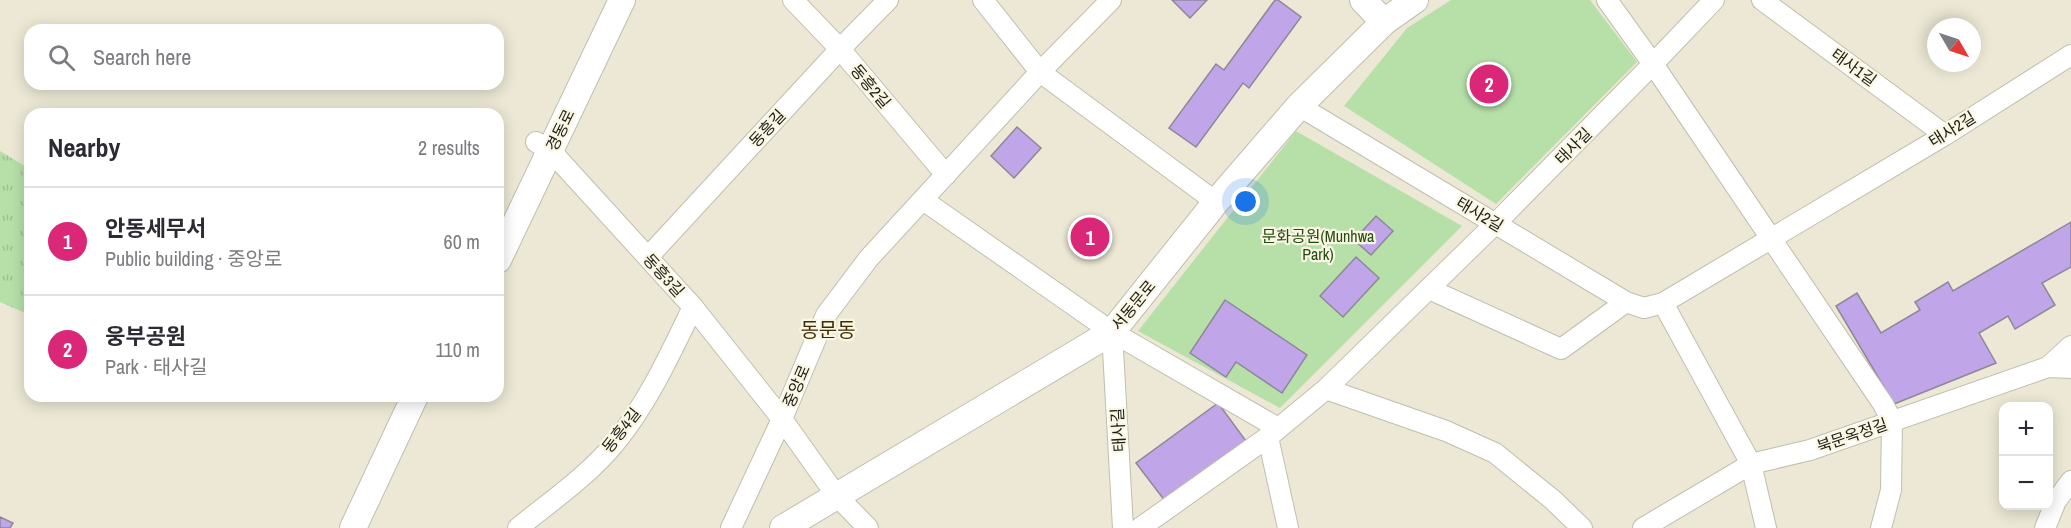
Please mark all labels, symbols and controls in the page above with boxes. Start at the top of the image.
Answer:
north arrow [1927,18,1981,72]
search box [24,24,504,90]
icon: search [45,41,78,74]
text: Search here [93,42,191,72]
street label: 태사1길 [1827,43,1881,91]
street label: 동흥2길 [846,59,896,113]
pin: 2 [1470,62,1508,106]
street label: 동흥길 [744,104,790,152]
street label: 경동로 [540,105,580,155]
street label: 태사2길 [1924,106,1980,152]
street label: 태사길 [1550,123,1596,169]
text: Nearby [48,130,120,165]
text: 2 results [418,134,480,161]
your location [1231,187,1260,216]
street label: 태사2길 [1452,191,1508,237]
text: 안동세무서 [105,213,206,243]
pin: 1 [1070,214,1110,260]
park label: 문화공원(Munhwa Park) [1262,225,1375,265]
text: 1 [63,228,72,255]
text: 60 m [444,228,480,255]
text: Public building · 중앙로 [105,245,282,272]
street label: 동흥3길 [639,249,689,301]
street label: 서동문로 [1106,275,1161,335]
district label: 동문동 [800,316,856,343]
text: 웅부공원 [105,321,186,351]
text: 2 [63,336,72,363]
text: 110 m [436,336,480,363]
text: Park · 태사길 [105,353,208,380]
street label: 중앙로 [777,361,815,411]
map controls [1999,402,2053,510]
button: + [1999,402,2053,456]
street label: 동흥4길 [596,403,646,457]
street label: 태사길 [1106,407,1130,453]
street label: 북문옥정길 [1814,413,1890,457]
button: − [1999,456,2053,510]

